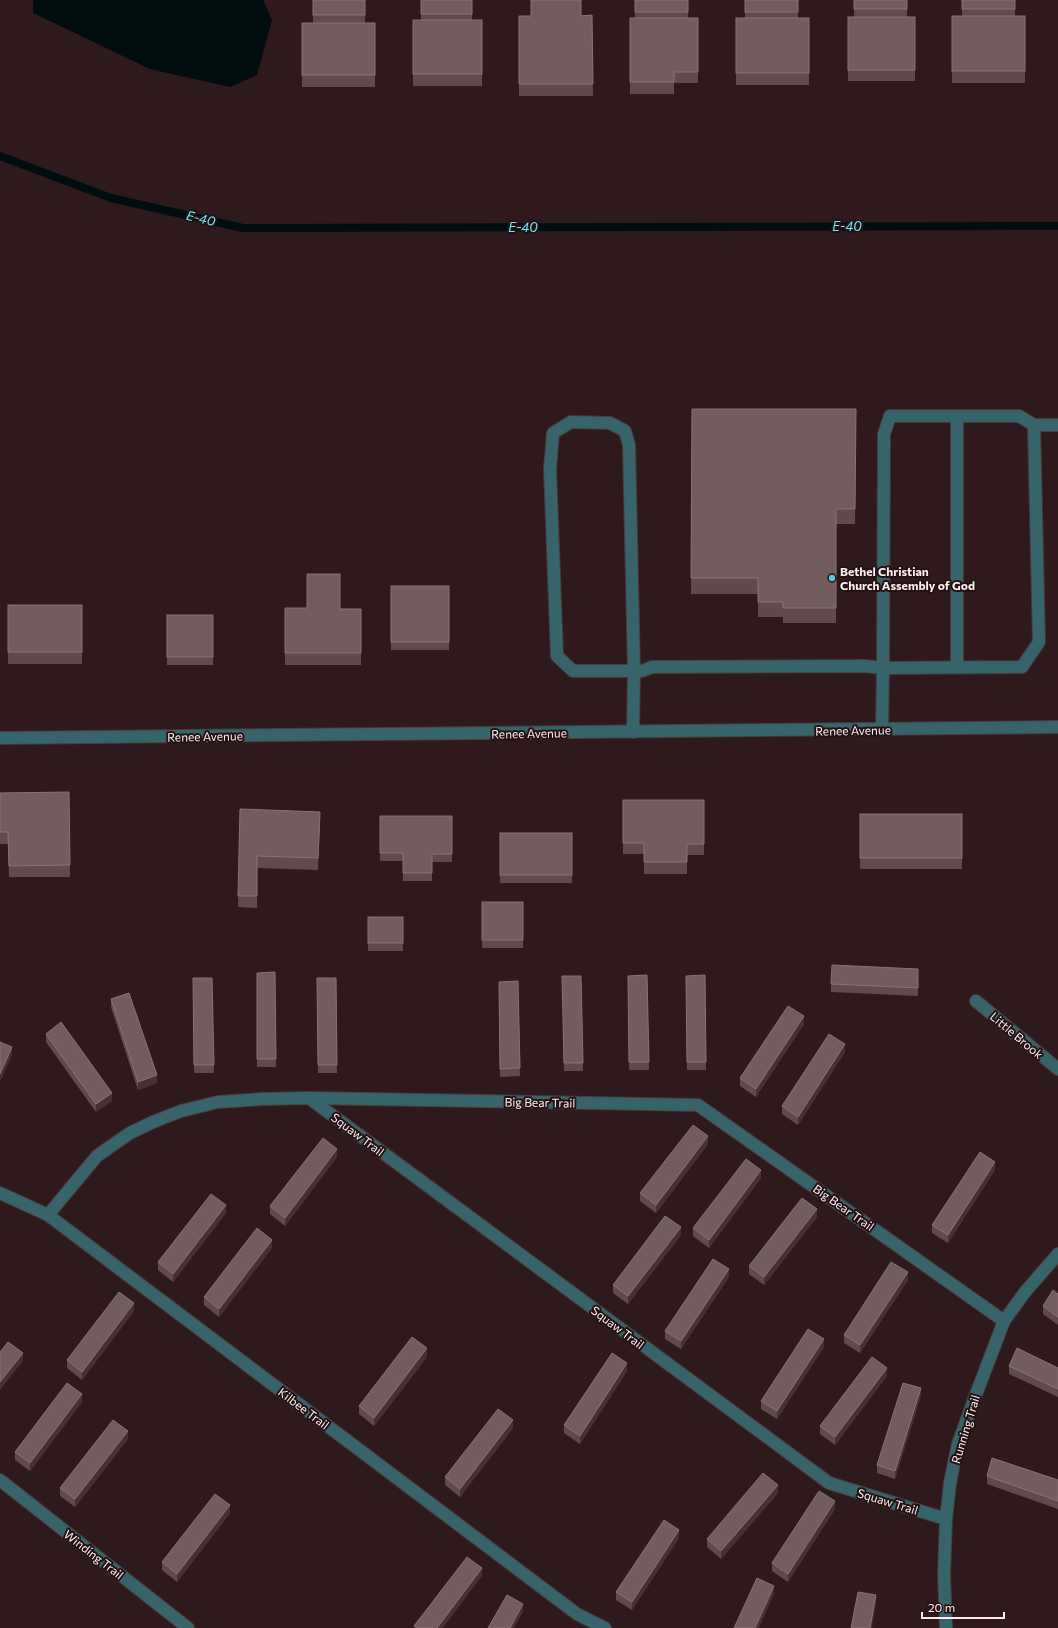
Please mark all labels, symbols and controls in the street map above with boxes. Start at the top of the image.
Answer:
water label: E-40 [185,207,218,229]
water label: E-40 [832,218,862,234]
water label: E-40 [508,219,538,235]
place label: Bethel Christian Church Assembly of God [840,564,975,592]
marker: Bethel Christian Church Assembly of God [827,573,837,583]
street label: Renee Avenue [815,722,891,738]
street label: Renee Avenue [491,725,567,741]
street label: Renee Avenue [167,728,243,744]
street label: Little Brook [988,1009,1047,1061]
street label: Big Bear Trail [504,1094,576,1110]
street label: Squaw Trail [329,1110,387,1158]
street label: Big Bear Trail [811,1181,877,1233]
street label: Squaw Trail [589,1303,647,1351]
street label: Kilbee Trail [276,1384,332,1432]
street label: Running Trail [948,1393,982,1465]
street label: Squaw Trail [856,1485,920,1517]
street label: Winding Trail [61,1526,127,1582]
scale bar [922,1594,1004,1620]
text: 20 m [928,1600,955,1614]

